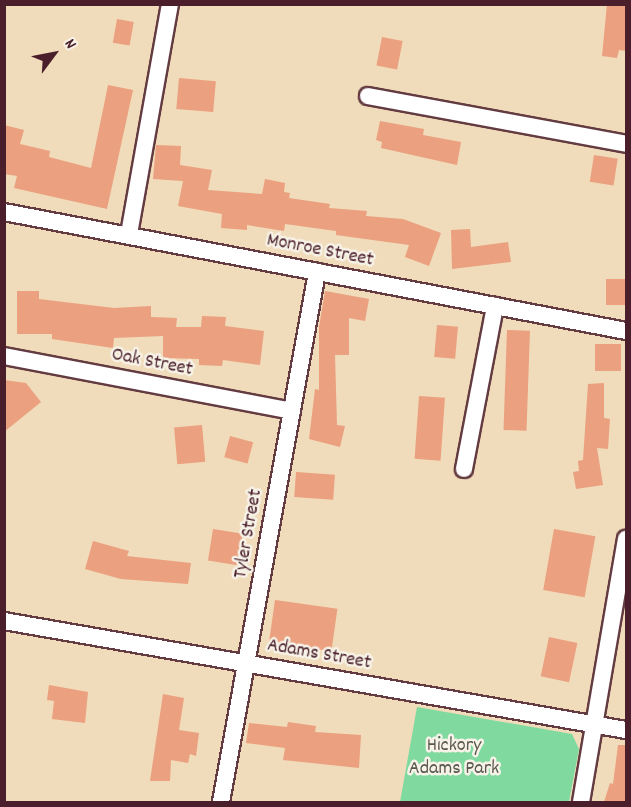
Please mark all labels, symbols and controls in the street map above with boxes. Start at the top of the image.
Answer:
north arrow [24,24,84,84]
text: N [58,35,82,54]
street label: Monroe Street [265,229,375,273]
street label: Oak Street [109,343,195,383]
street label: Tyler Street [229,487,269,581]
street label: Adams Street [265,634,373,676]
park label: Hickory Adams Park [409,735,499,782]

